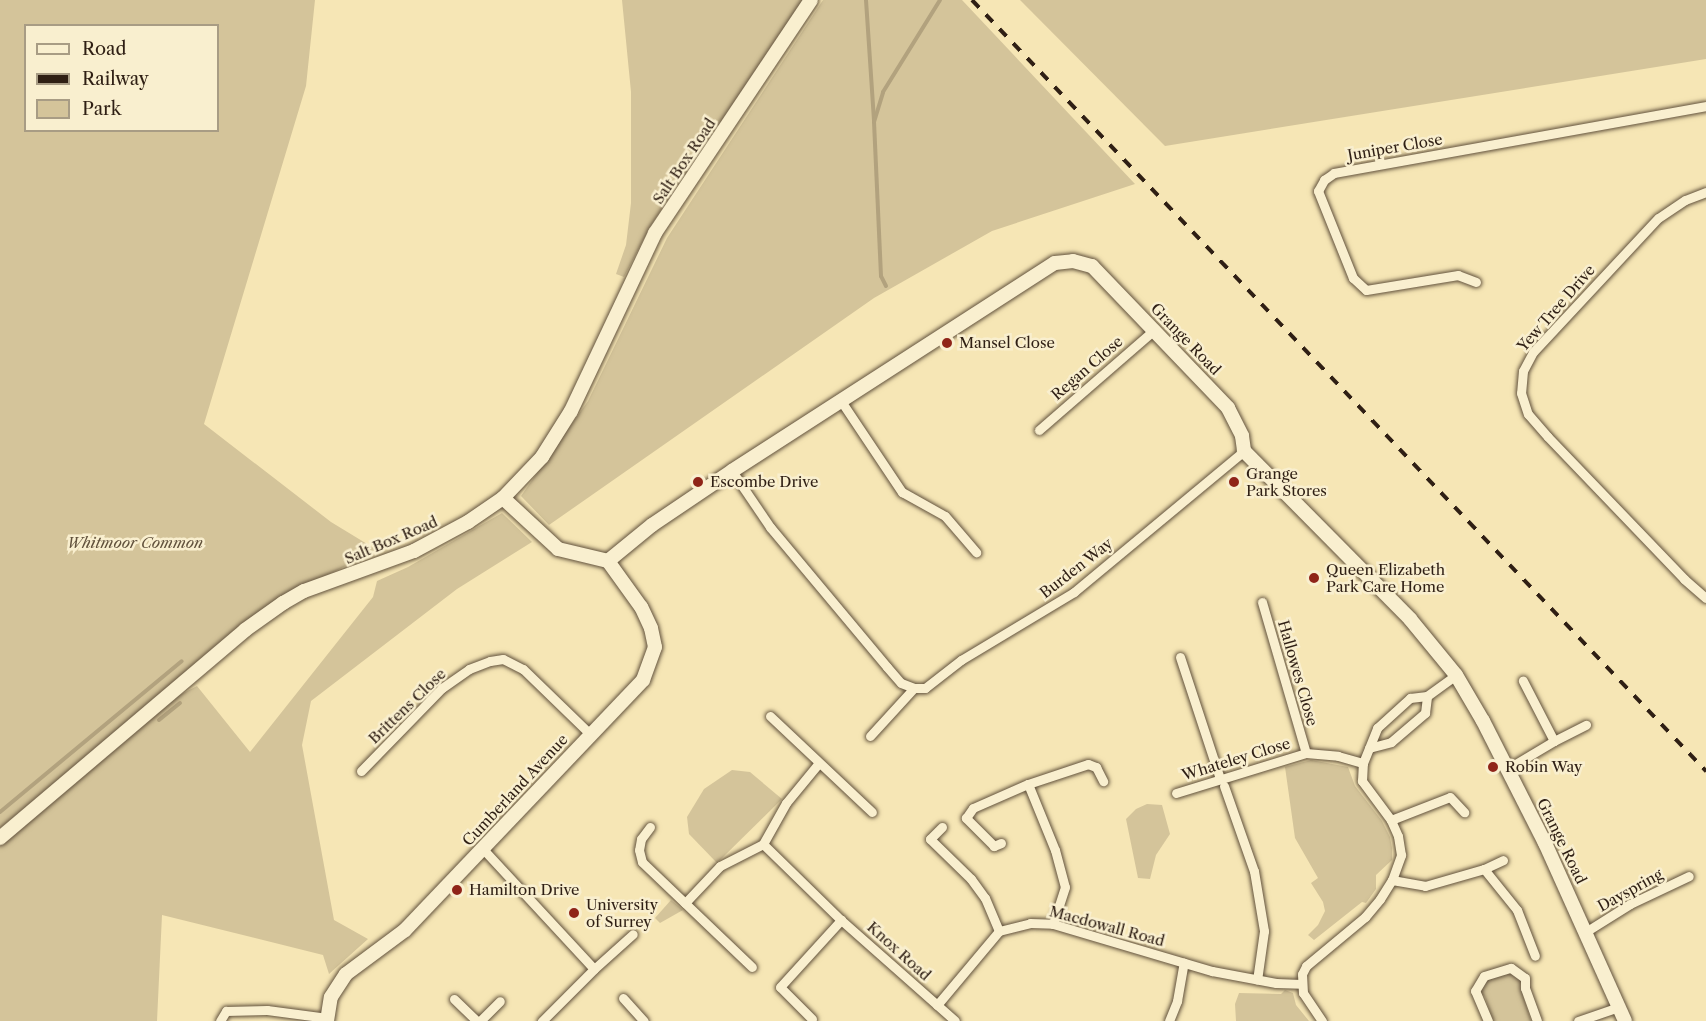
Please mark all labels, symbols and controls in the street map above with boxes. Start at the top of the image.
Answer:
legend [24,24,219,132]
text: Road [82,38,127,60]
text: Railway [82,68,149,90]
text: Park [82,98,121,120]
street label: Salt Box Road [649,115,719,207]
street label: Juniper Close [1346,130,1444,164]
street label: Yew Tree Drive [1513,261,1599,355]
street label: Grange Road [1147,299,1225,379]
street label: Regan Close [1048,332,1126,404]
place label: Mansel Close [959,334,1055,352]
marker: Mansel Close [940,336,954,350]
place label: Grange Park Stores [1246,464,1327,499]
place label: Escombe Drive [710,473,818,491]
marker: Escombe Drive [691,475,705,489]
marker: Grange Park Stores [1227,475,1241,489]
street label: Salt Box Road [342,512,440,568]
park label: Whitmoor Common [67,534,203,552]
street label: Burden Way [1036,534,1116,602]
place label: Queen Elizabeth Park Care Home [1326,560,1445,595]
marker: Queen Elizabeth Park Care Home [1307,571,1321,585]
street label: Hallowes Close [1274,618,1322,728]
street label: Brittens Close [365,665,449,747]
street label: Cumberland Avenue [458,730,572,850]
street label: Whateley Close [1179,734,1293,784]
place label: Robin Way [1505,758,1583,776]
marker: Robin Way [1486,760,1500,774]
street label: Grange Road [1534,795,1590,887]
street label: Dayspring [1594,865,1666,915]
place label: Hamilton Drive [469,881,579,899]
marker: Hamilton Drive [450,883,464,897]
place label: University of Surrey [586,895,658,930]
street label: Macdowall Road [1047,902,1167,950]
marker: University of Surrey [567,906,581,920]
street label: Knox Road [863,918,935,984]

